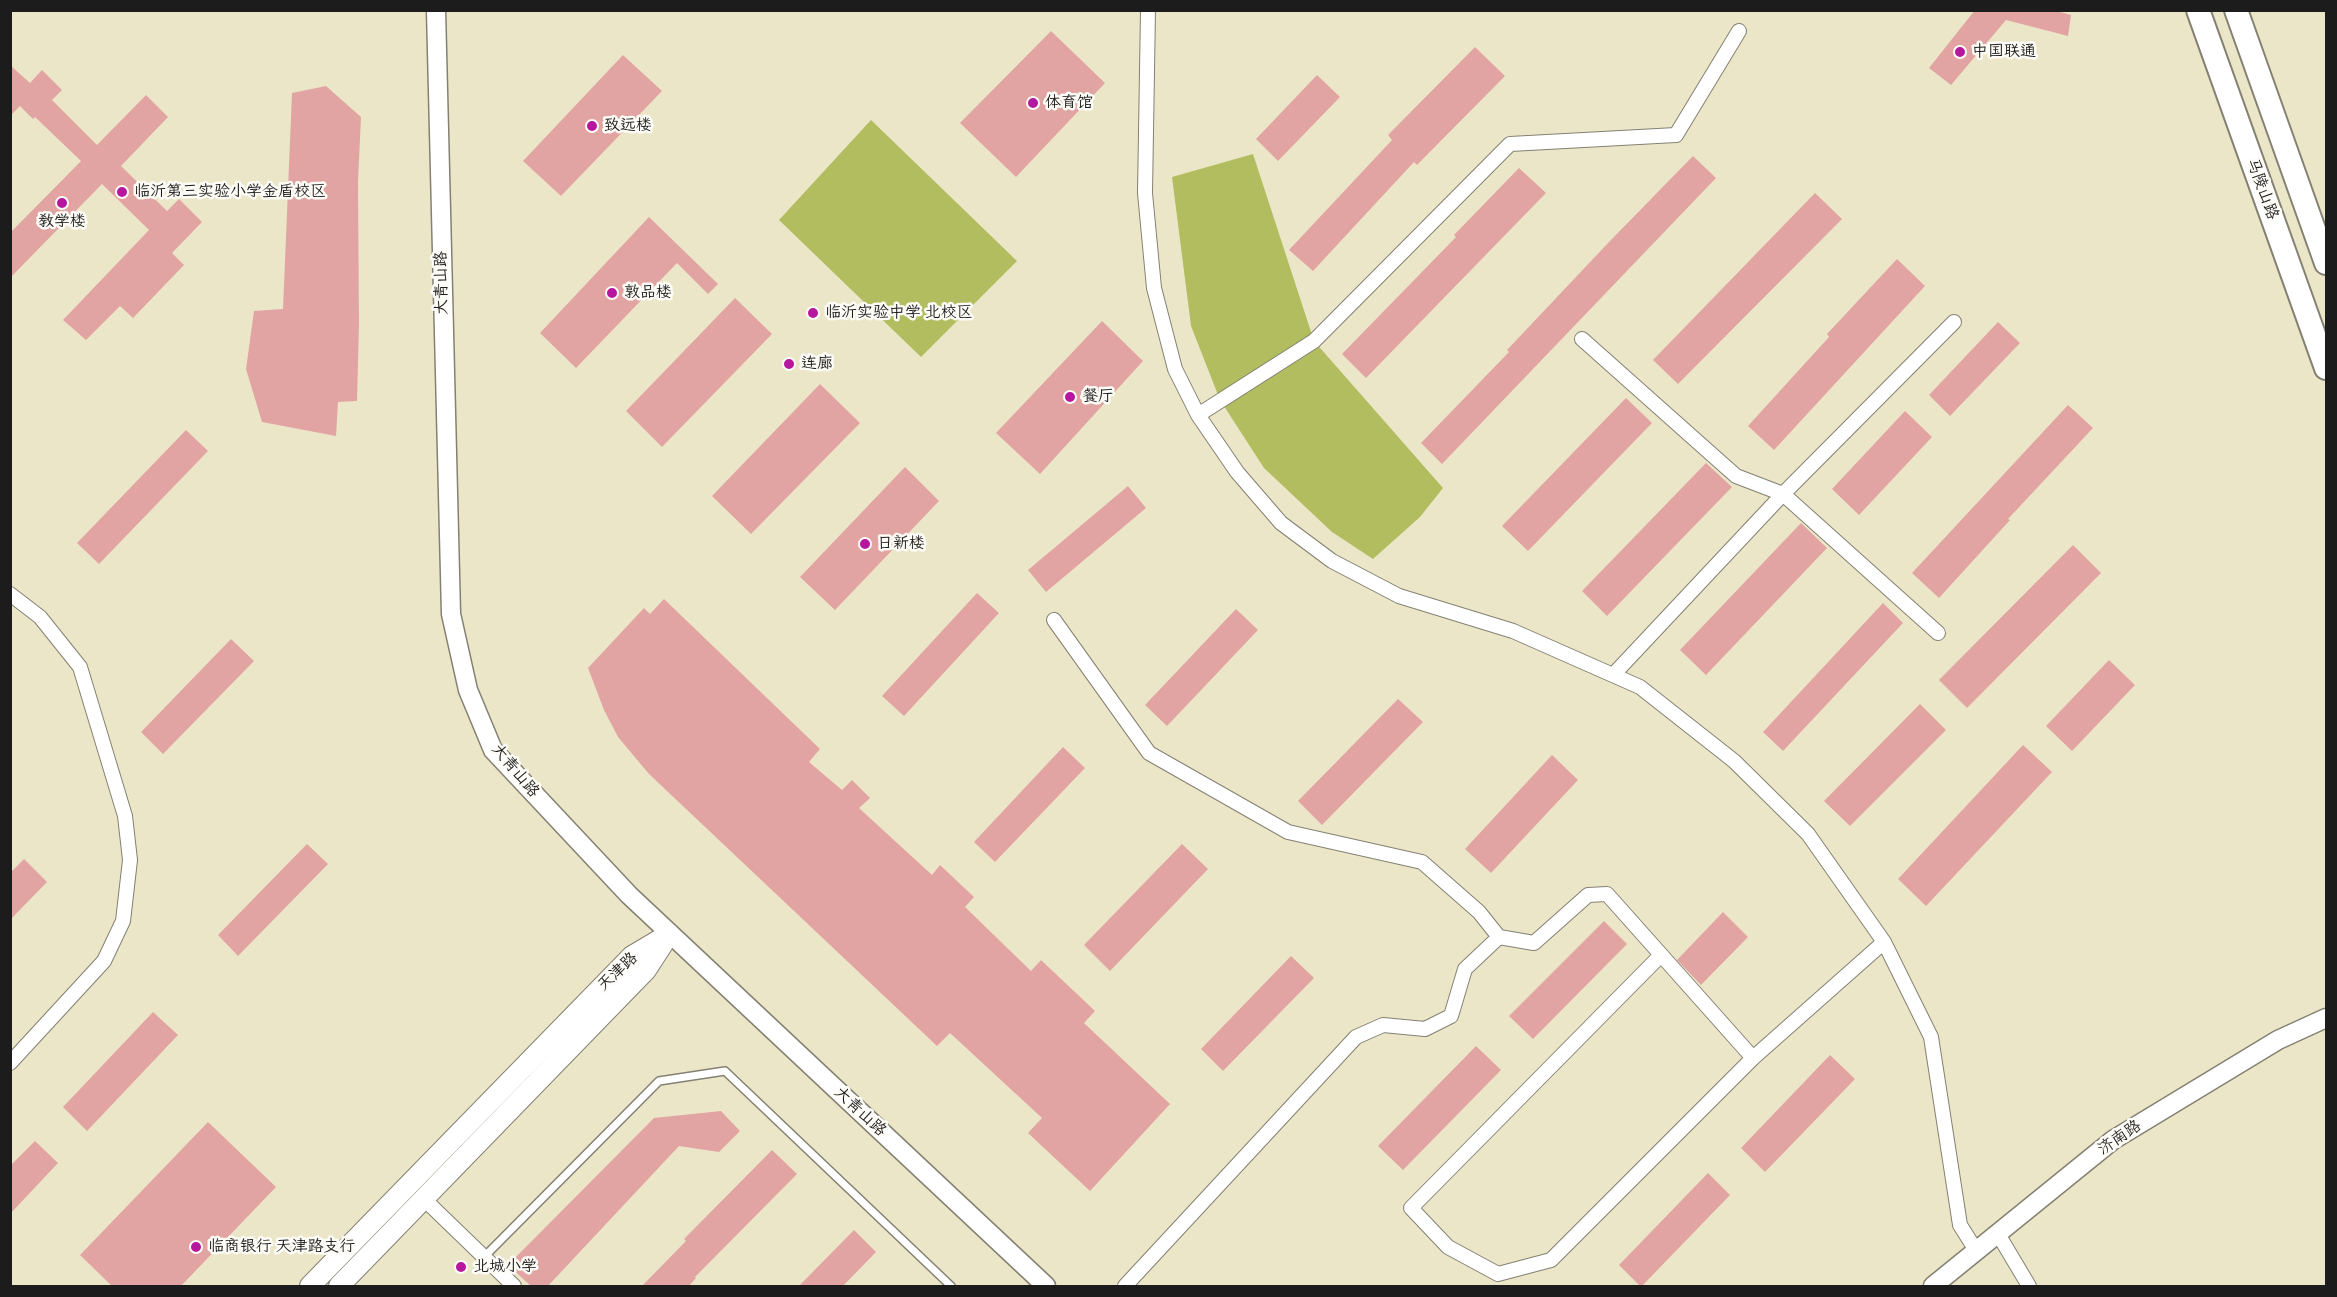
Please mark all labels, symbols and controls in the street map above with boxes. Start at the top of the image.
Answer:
place label: 中国联通 [1972,42,2036,62]
marker: 中国联通 [1953,45,1967,59]
place label: 体育馆 [1045,93,1093,113]
marker: 体育馆 [1026,96,1040,110]
place label: 致远楼 [604,116,652,136]
marker: 致远楼 [585,119,599,133]
street label: 马陵山路 [2242,156,2282,222]
place label: 临沂第三实验小学金盾校区 [134,182,326,202]
marker: 临沂第三实验小学金盾校区 [115,185,129,199]
marker: 教学楼 [55,196,69,210]
place label: 教学楼 [38,212,86,232]
street label: 大青山路 [432,251,452,315]
place label: 敦品楼 [624,283,672,303]
marker: 敦品楼 [605,286,619,300]
place label: 临沂实验中学 北校区 [825,303,972,323]
marker: 临沂实验中学 北校区 [806,306,820,320]
place label: 连廊 [801,354,833,374]
marker: 连廊 [782,357,796,371]
place label: 餐厅 [1082,387,1114,407]
marker: 餐厅 [1063,390,1077,404]
place label: 日新楼 [877,534,925,554]
marker: 日新楼 [858,537,872,551]
street label: 大青山路 [487,740,543,802]
street label: 天津路 [594,949,642,995]
street label: 大青山路 [830,1083,890,1141]
street label: 济南路 [2095,1117,2145,1159]
place label: 临商银行 天津路支行 [208,1237,355,1257]
marker: 临商银行 天津路支行 [189,1240,203,1254]
place label: 北城小学 [473,1257,537,1277]
marker: 北城小学 [454,1260,468,1274]

